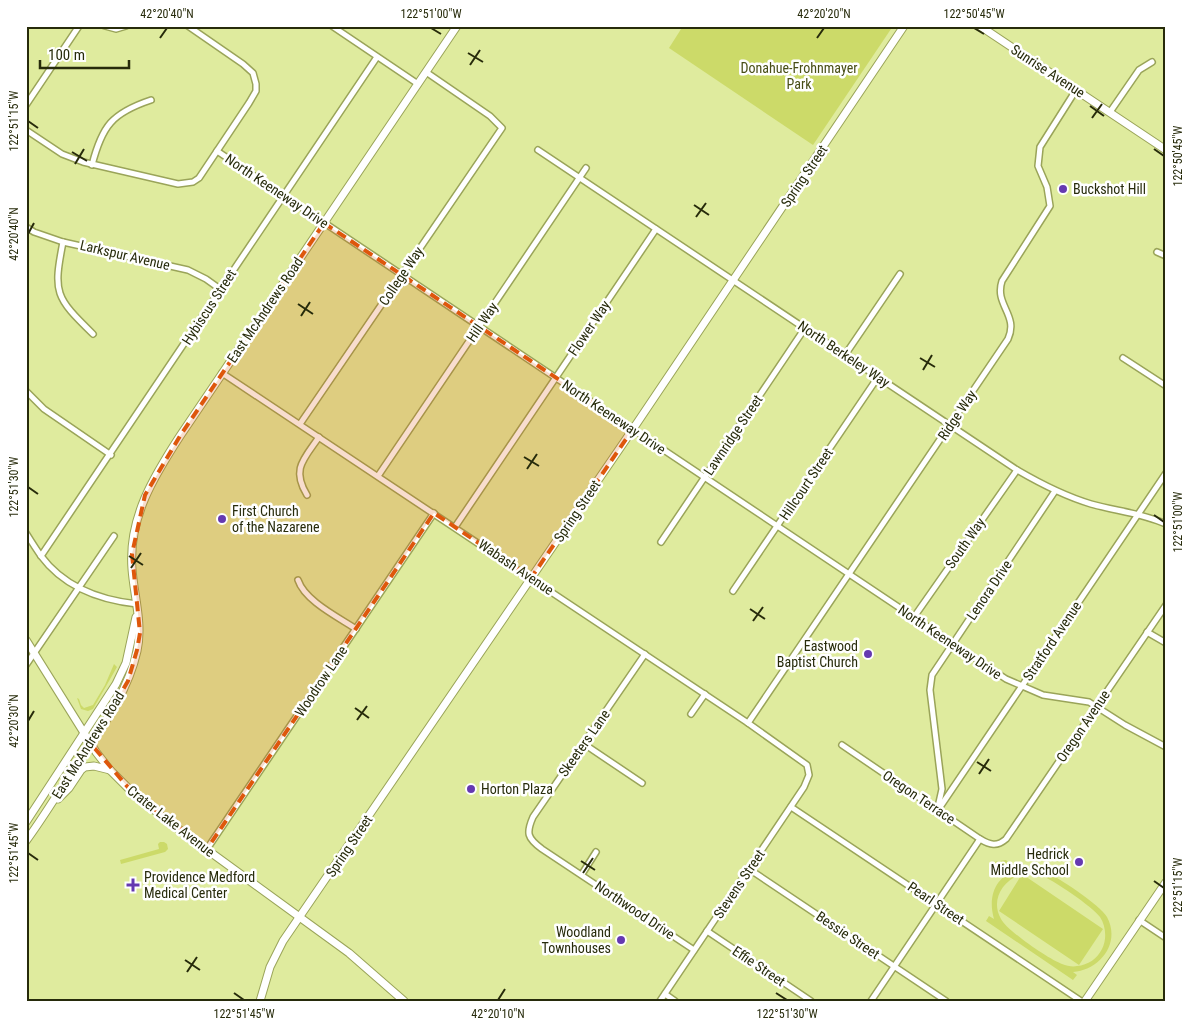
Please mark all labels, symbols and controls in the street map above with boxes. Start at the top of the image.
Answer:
text: 42°20'40"N [140,7,194,21]
text: 122°51'00"W [400,7,462,21]
text: 42°20'20"N [797,7,851,21]
text: 122°50'45"W [943,7,1005,21]
scale bar [40,38,129,70]
street label: Sunrise Avenue [1008,41,1088,101]
text: 100 m [48,46,85,64]
park label: Donahue-Frohnmayer Park [740,60,858,92]
text: 122°51'15"W [7,90,21,152]
text: 122°50'45"W [1171,125,1185,187]
street label: Spring Street [777,142,831,210]
street label: North Keeneway Drive [222,151,332,232]
place label: Buckshot Hill [1073,181,1146,197]
marker: Buckshot Hill [1057,183,1069,195]
text: 42°20'40"N [7,207,21,261]
street label: Larkspur Avenue [78,237,172,273]
street label: College Way [375,243,427,308]
street label: East McAndrews Road [224,254,306,366]
street label: Hybiscus Street [179,266,239,348]
street label: Flower Way [565,297,613,359]
street label: Hill Way [463,299,501,345]
street label: North Berkeley Way [795,317,893,391]
street label: North Keeneway Drive [559,377,669,458]
street label: Ridge Way [934,387,980,443]
street label: Lawnridge Street [700,392,766,478]
street label: Hillcourt Street [776,445,836,523]
text: 122°51'30"W [7,456,21,518]
street label: Spring Street [550,477,604,545]
text: 122°51'00"W [1171,491,1185,553]
place label: First Church of the Nazarene [232,503,320,535]
marker: First Church of the Nazarene [216,513,228,525]
street label: South Way [942,515,988,571]
street label: Wabash Avenue [475,536,557,598]
street label: Lenora Drive [963,557,1015,623]
street label: Stratford Avenue [1020,598,1085,684]
street label: North Keeneway Drive [895,602,1005,683]
place label: Eastwood Baptist Church [777,638,858,670]
street label: Woodrow Lane [292,642,351,719]
marker: Eastwood Baptist Church [862,648,874,660]
street label: Oregon Avenue [1053,687,1113,765]
street label: East McAndrews Road [48,688,128,802]
text: 42°20'30"N [7,694,21,748]
street label: Skeeters Lane [555,706,613,779]
street label: Oregon Terrace [880,767,959,827]
place label: Horton Plaza [481,781,553,797]
street label: Crater Lake Avenue [124,782,218,860]
marker: Horton Plaza [465,783,477,795]
street label: Spring Street [322,812,376,880]
text: 122°51'45"W [7,822,21,884]
place label: Hedrick Middle School [991,846,1070,878]
street label: Stevens Street [710,847,768,921]
marker: Hedrick Middle School [1073,856,1085,868]
text: 122°51'15"W [1171,857,1185,919]
place label: Providence Medford Medical Center [144,869,255,901]
marker: Providence Medford Medical Center [126,878,140,892]
street label: Northwood Drive [592,878,678,943]
street label: Pearl Street [905,878,967,928]
street label: Bessie Street [813,908,883,962]
place label: Woodland Townhouses [542,924,611,956]
marker: Woodland Townhouses [615,934,627,946]
street label: Effie Street [730,943,788,989]
text: 122°51'45"W [213,1007,275,1021]
text: 42°20'10"N [471,1007,525,1021]
text: 122°51'30"W [756,1007,818,1021]

